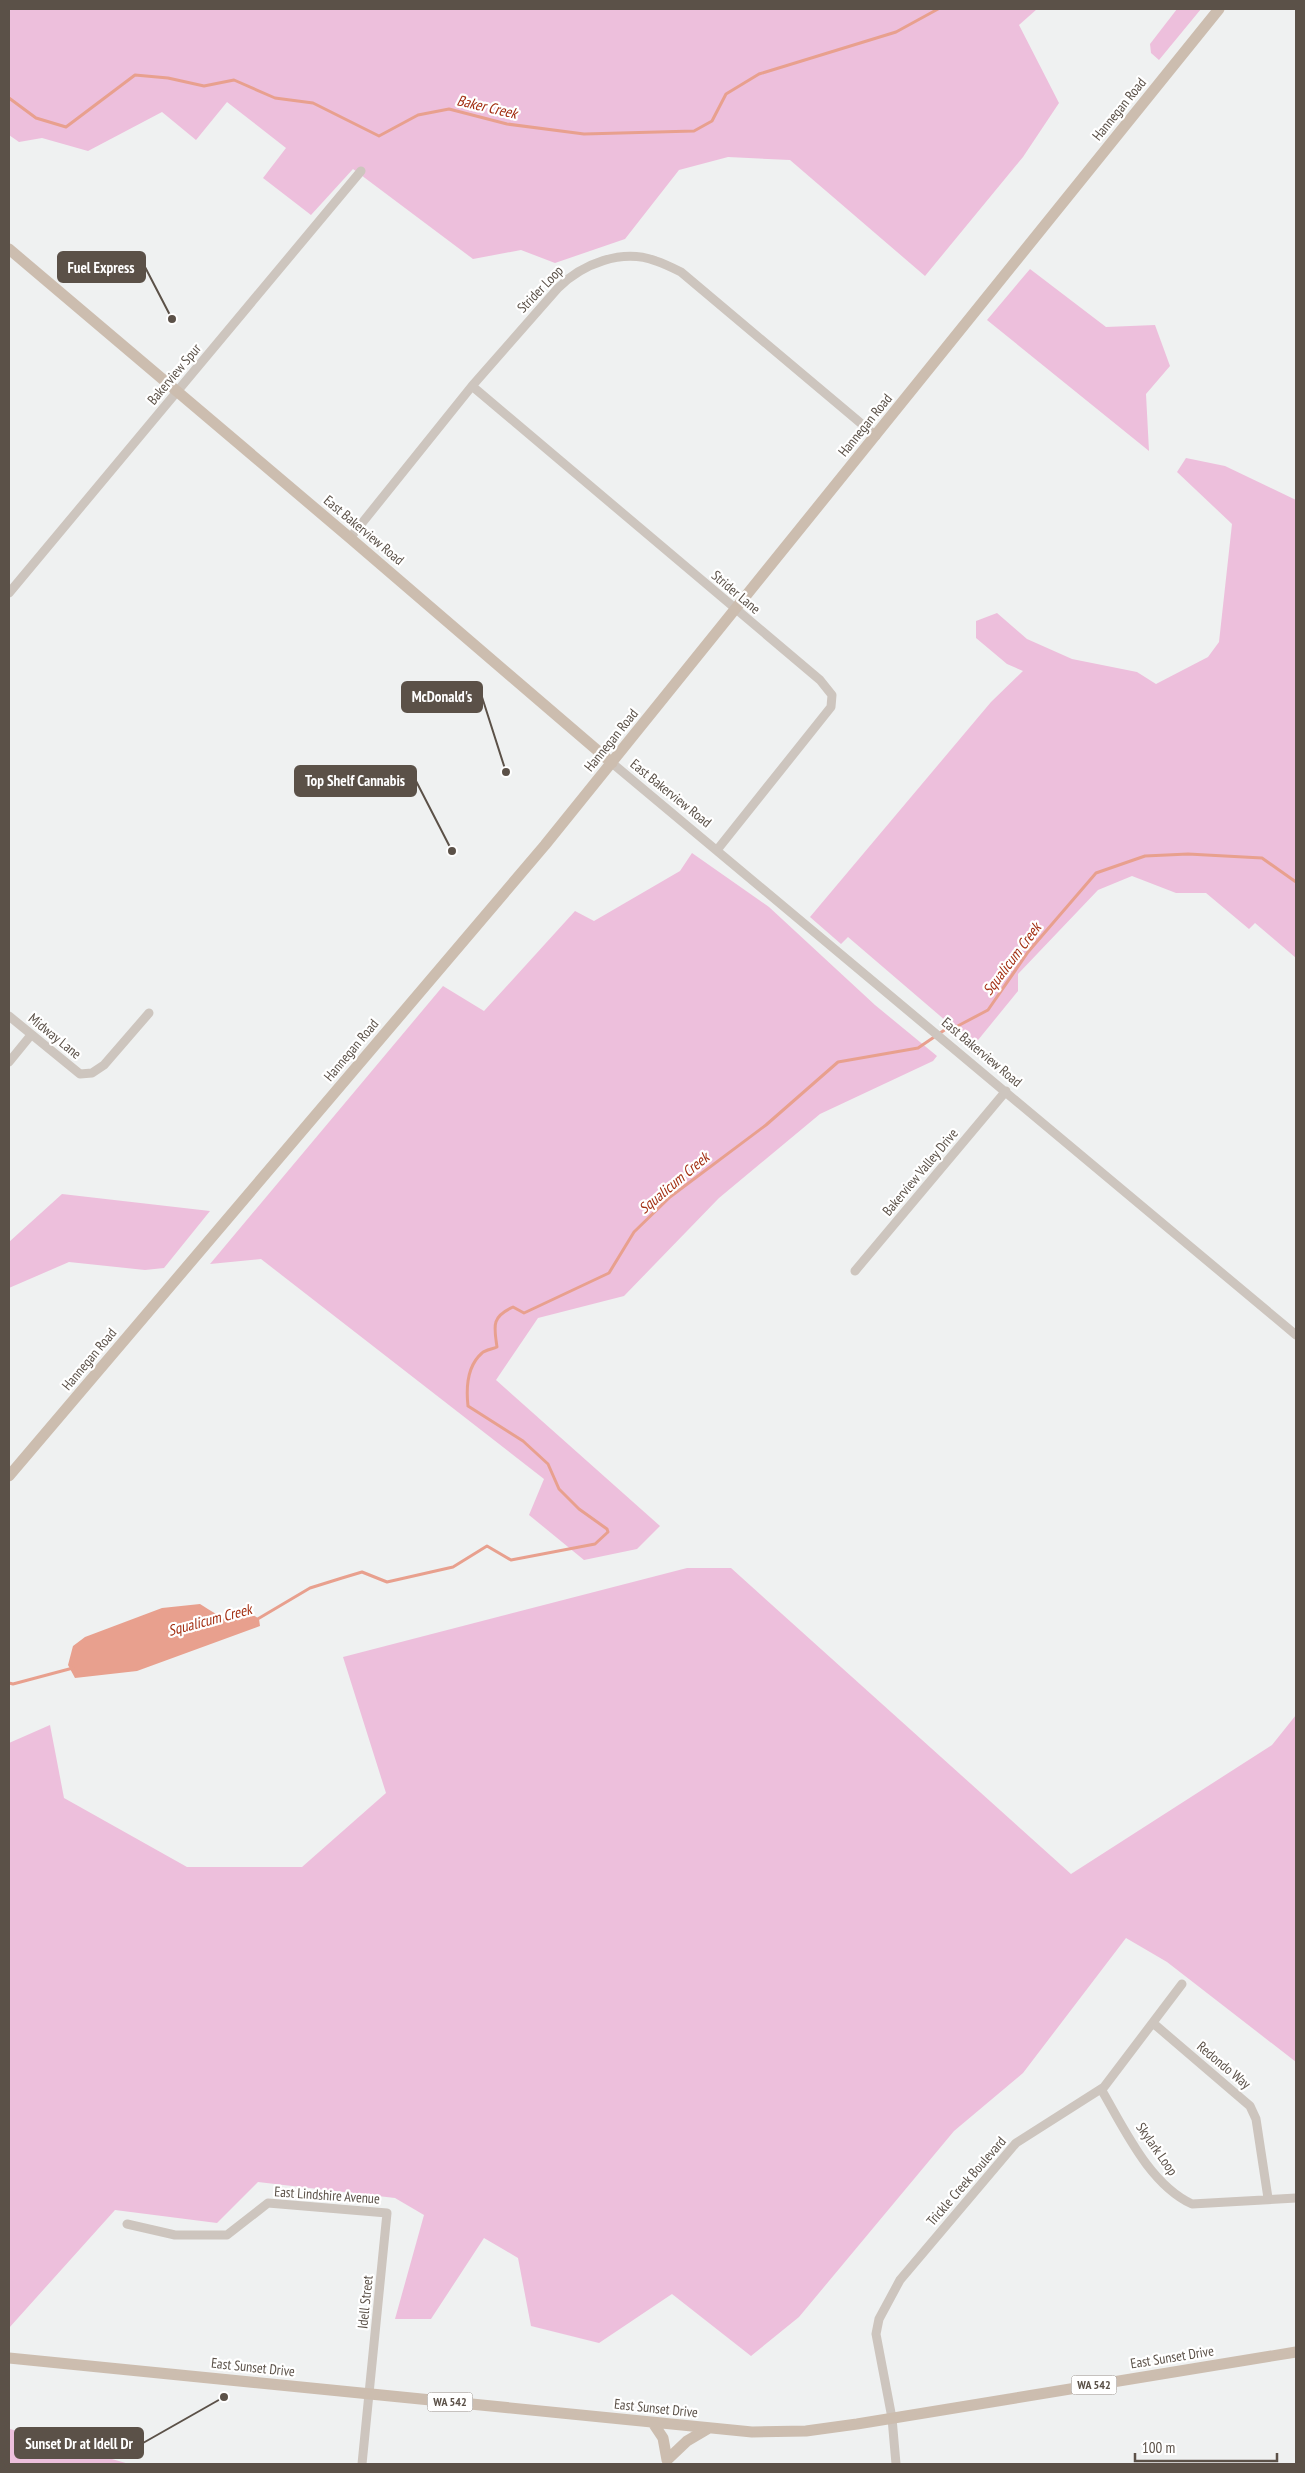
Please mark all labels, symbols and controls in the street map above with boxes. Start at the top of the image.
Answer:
street label: Hannegan Road [1088,74,1150,144]
water label: Baker Creek [455,90,521,123]
callout: Fuel Express [58,252,145,282]
text: Fuel Express [67,258,135,277]
street label: Strider Loop [513,262,567,316]
street label: Bakerview Spur [143,340,205,408]
street label: Hannegan Road [834,390,896,460]
street label: East Bakerview Road [320,491,408,569]
street label: Strider Lane [708,566,764,618]
callout: McDonald's [402,682,482,712]
text: McDonald's [412,687,472,706]
street label: Hannegan Road [580,705,642,775]
street label: East Bakerview Road [627,755,715,831]
callout: Top Shelf Cannabis [295,766,416,796]
text: Top Shelf Cannabis [305,771,405,790]
water label: Squalicum Creek [978,917,1046,999]
street label: Midway Lane [25,1009,85,1063]
street label: East Bakerview Road [938,1013,1026,1091]
street label: Hannegan Road [320,1015,382,1085]
street label: Bakerview Valley Drive [878,1124,962,1219]
water label: Squalicum Creek [635,1146,714,1217]
street label: Hannegan Road [58,1324,120,1394]
water label: Squalicum Creek [166,1599,256,1640]
street label: Redondo Way [1193,2037,1255,2093]
street label: Skylark Loop [1132,2119,1182,2179]
street label: Trickle Creek Boulevard [922,2133,1010,2229]
street label: East Lindshire Avenue [274,2182,381,2208]
street label: Idell Street [353,2274,377,2330]
street label: East Sunset Drive [1129,2341,1215,2372]
street label: East Sunset Drive [210,2354,296,2380]
road number: WA 542 [1072,2376,1116,2394]
road number: WA 542 [428,2392,472,2412]
street label: East Sunset Drive [613,2395,699,2421]
callout: Sunset Dr at Idell Dr [15,2428,143,2458]
scale bar [1135,2430,1278,2462]
text: Sunset Dr at Idell Dr [25,2434,133,2453]
text: 100 m [1142,2438,1175,2457]

